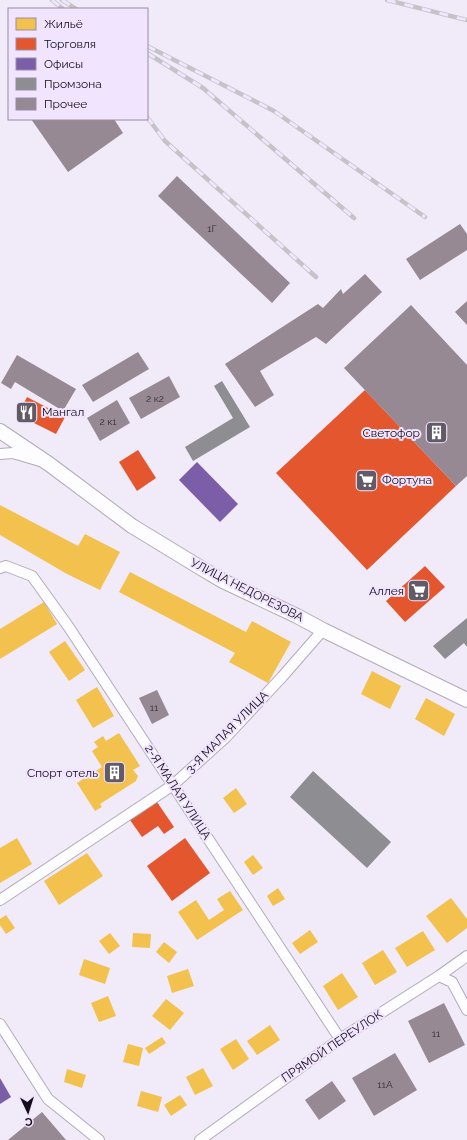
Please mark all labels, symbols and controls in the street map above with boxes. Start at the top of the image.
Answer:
legend [8,8,148,120]
text: Жильё [44,17,83,31]
text: Торговля [44,37,96,51]
text: Офисы [44,57,83,71]
text: Промзона [44,77,102,91]
text: Прочее [44,97,87,111]
house number: 1Г [207,223,217,234]
house number: 2 к2 [146,393,164,404]
restaurant icon: Мангал [14,399,40,425]
place label: Мангал [42,405,84,419]
house number: 2 к1 [99,416,117,427]
building icon: Светофор [423,420,449,446]
place label: Светофор [363,426,420,440]
supermarket icon: Фортуна [353,467,379,493]
place label: Фортуна [382,473,432,487]
street label: УЛИЦА НЕДОРЕЗОВА [188,555,306,625]
supermarket icon: Аллея [406,578,432,604]
place label: Аллея [369,584,404,598]
street label: 3-Я МАЛАЯ УЛИЦА [183,688,271,776]
house number: 11 [150,702,159,713]
street label: 2-Я МАЛАЯ УЛИЦА [142,742,214,842]
building icon: Спорт отель [101,760,127,786]
place label: Спорт отель [27,766,98,780]
street label: ПРЯМОЙ ПЕРЕУЛОК [279,1007,385,1085]
house number: 11 [432,1028,441,1039]
house number: 11А [377,1079,393,1090]
north arrow [8,1092,48,1132]
text: С [24,1115,33,1128]

